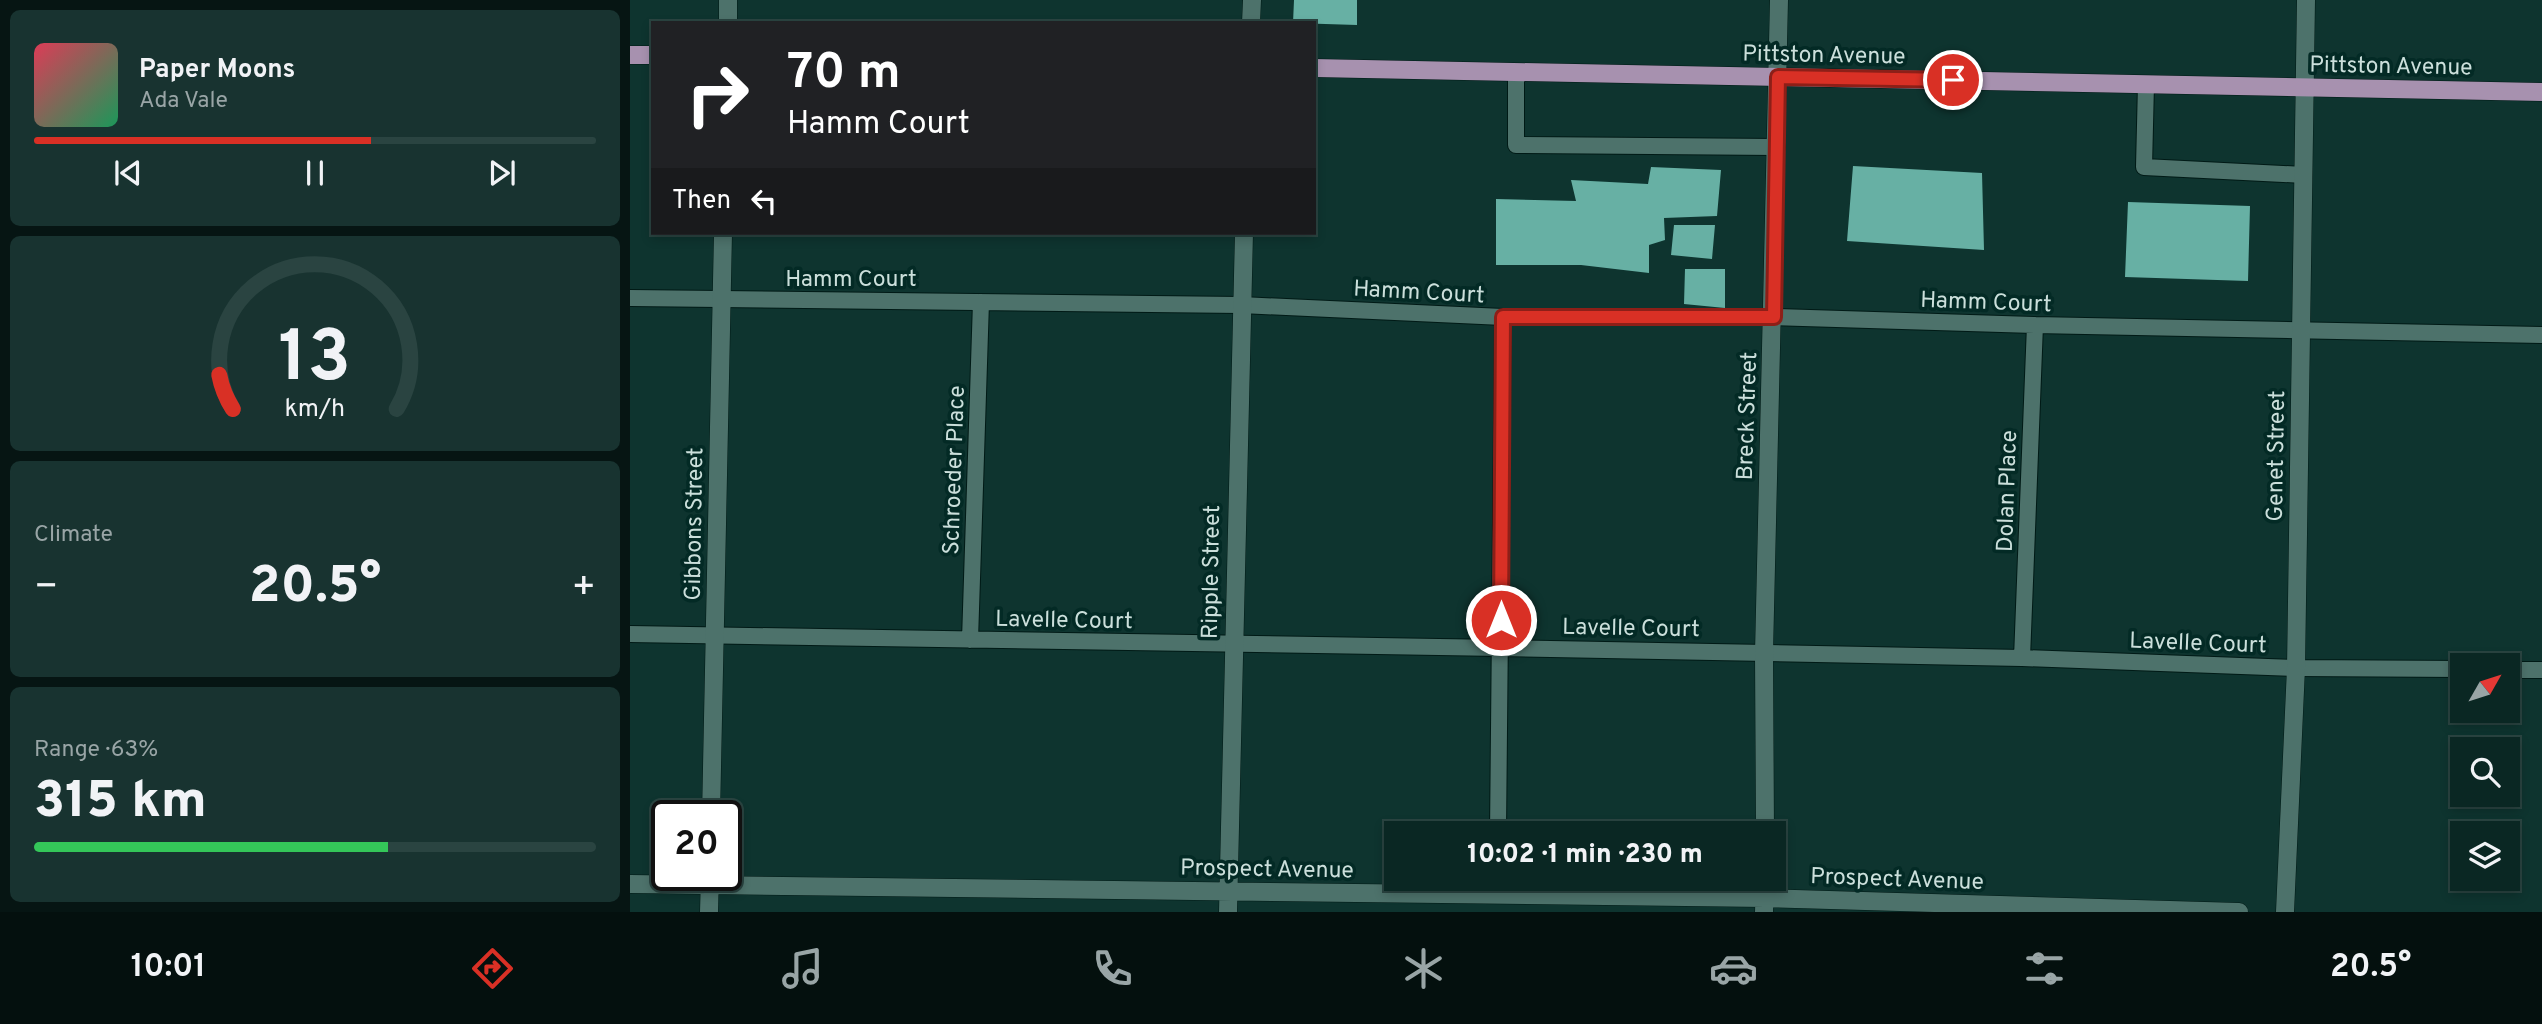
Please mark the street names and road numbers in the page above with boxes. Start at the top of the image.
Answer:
street label: Pittston Avenue [1742,41,1906,72]
street label: Pittston Avenue [2309,52,2473,83]
street label: Hamm Court [785,266,917,295]
street label: Hamm Court [1352,276,1485,311]
street label: Hamm Court [1920,287,2052,320]
street label: Breck Street [1732,351,1765,481]
street label: Schroeder Place [938,385,973,555]
street label: Genet Street [2262,390,2293,522]
street label: Dolan Place [1992,430,2025,553]
street label: Gibbons Street [680,447,711,601]
street label: Ripple Street [1197,505,1228,639]
street label: Lavelle Court [995,606,1133,637]
street label: Lavelle Court [1562,614,1700,645]
street label: Lavelle Court [2129,628,2267,661]
street label: Prospect Avenue [1180,854,1354,887]
street label: Prospect Avenue [1810,863,1984,898]

